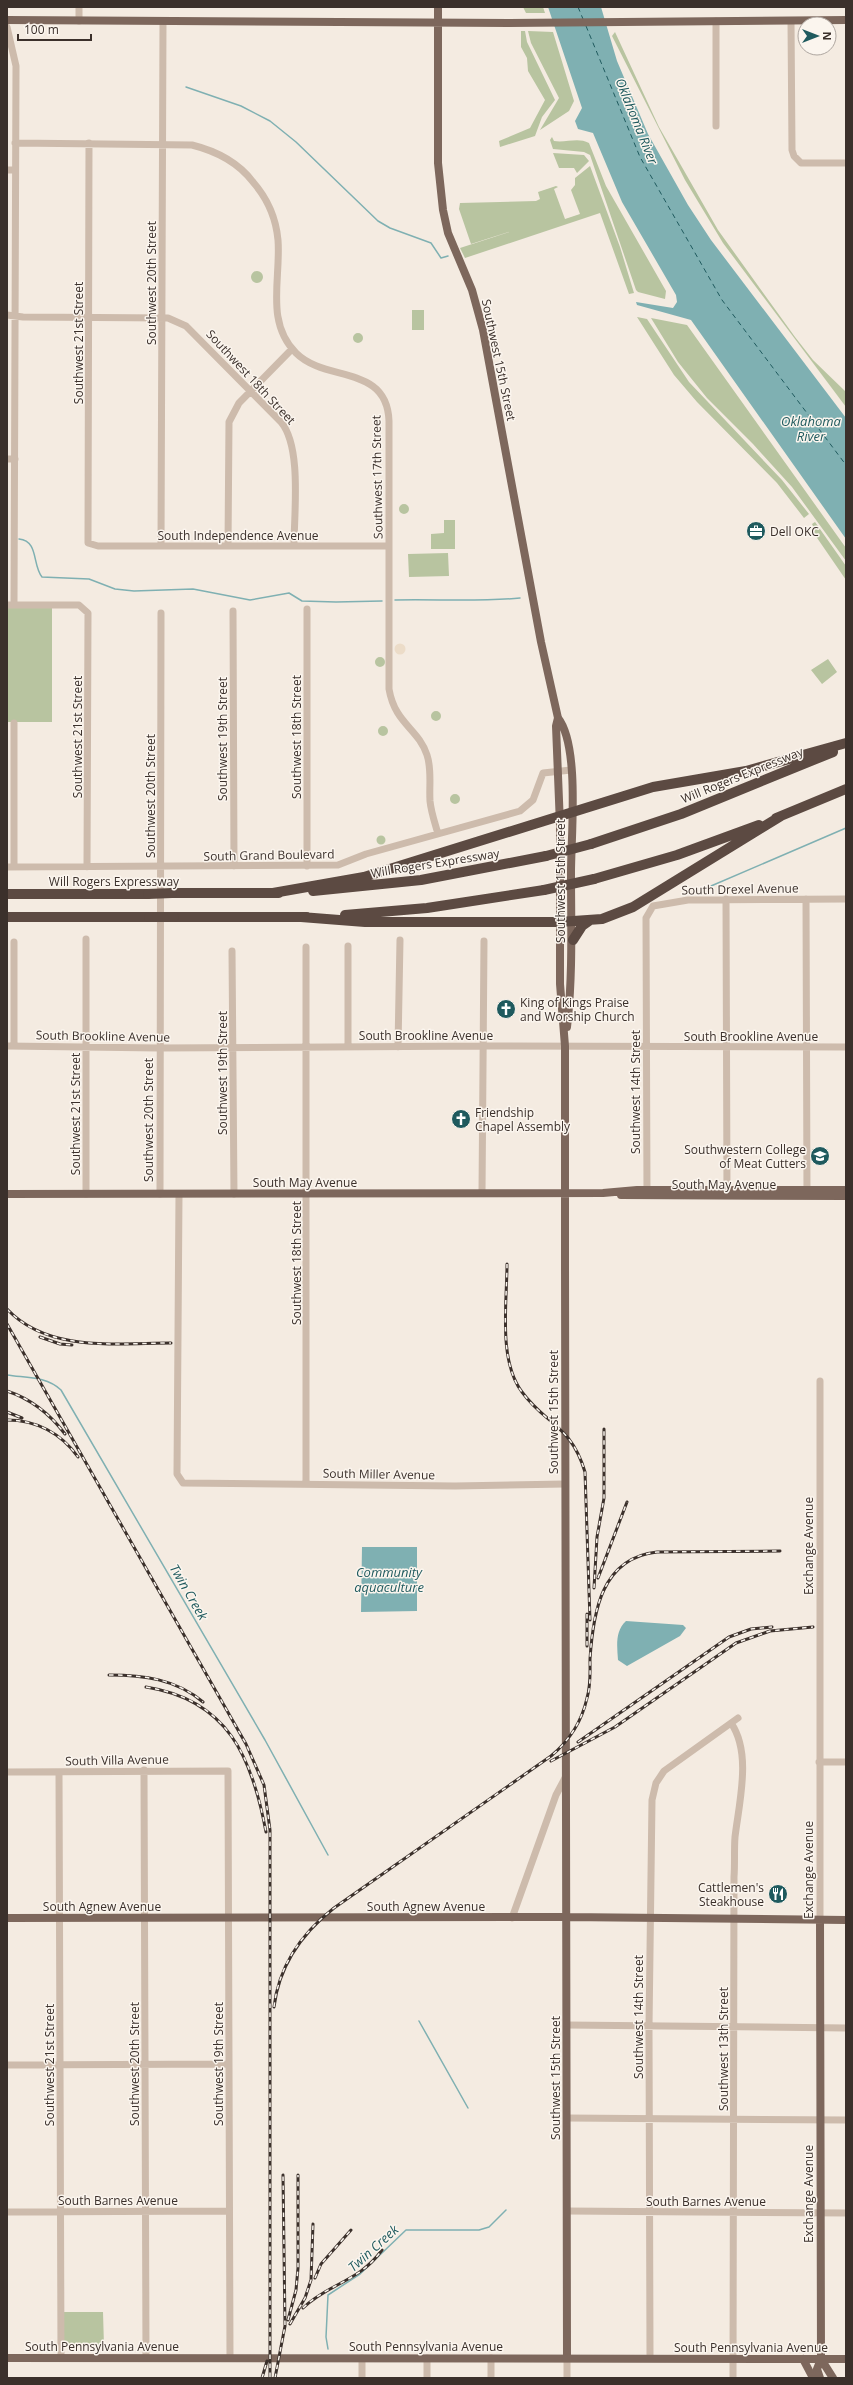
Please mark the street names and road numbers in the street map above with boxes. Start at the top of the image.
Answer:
street label: Southwest 20th Street [143,221,160,345]
street label: Southwest 21st Street [70,282,87,404]
street label: Southwest 15th Street [478,298,520,422]
street label: Southwest 18th Street [203,326,299,428]
street label: Southwest 17th Street [367,415,387,539]
street label: South Independence Avenue [158,527,319,544]
street label: Southwest 18th Street [288,675,305,799]
street label: Southwest 21st Street [69,676,86,798]
street label: Southwest 19th Street [214,677,231,801]
street label: Southwest 20th Street [142,734,159,858]
street label: Will Rogers Expressway [678,742,806,807]
street label: Southwest 15th Street [552,819,569,943]
street label: Will Rogers Expressway [369,844,502,882]
street label: South Grand Boulevard [203,845,335,865]
street label: Will Rogers Expressway [49,873,180,890]
street label: South Drexel Avenue [681,879,799,899]
street label: Southwest 19th Street [214,1011,231,1135]
street label: South Brookline Avenue [36,1026,171,1046]
street label: South Brookline Avenue [359,1027,493,1044]
street label: South Brookline Avenue [684,1028,818,1045]
street label: Southwest 14th Street [627,1030,644,1154]
street label: Southwest 21st Street [67,1053,84,1175]
street label: Southwest 20th Street [140,1058,157,1182]
street label: South May Avenue [253,1174,357,1191]
street label: South May Avenue [672,1176,776,1193]
street label: Southwest 18th Street [288,1201,305,1325]
street label: Southwest 15th Street [545,1350,562,1474]
street label: South Miller Avenue [323,1465,436,1483]
street label: Exchange Avenue [800,1497,817,1595]
street label: South Villa Avenue [65,1751,169,1769]
street label: Exchange Avenue [800,1821,817,1919]
street label: South Agnew Avenue [43,1898,161,1915]
street label: South Agnew Avenue [367,1898,485,1915]
street label: Southwest 14th Street [630,1955,647,2079]
street label: Southwest 13th Street [715,1987,732,2111]
street label: Southwest 20th Street [126,2002,143,2126]
street label: Southwest 19th Street [210,2002,227,2126]
street label: Southwest 21st Street [41,2004,58,2126]
street label: Southwest 15th Street [547,2016,564,2140]
street label: Exchange Avenue [800,2145,817,2243]
street label: South Barnes Avenue [58,2192,178,2209]
street label: South Barnes Avenue [646,2193,766,2210]
street label: South Pennsylvania Avenue [25,2338,179,2355]
street label: South Pennsylvania Avenue [349,2338,503,2355]
street label: South Pennsylvania Avenue [674,2339,828,2356]

